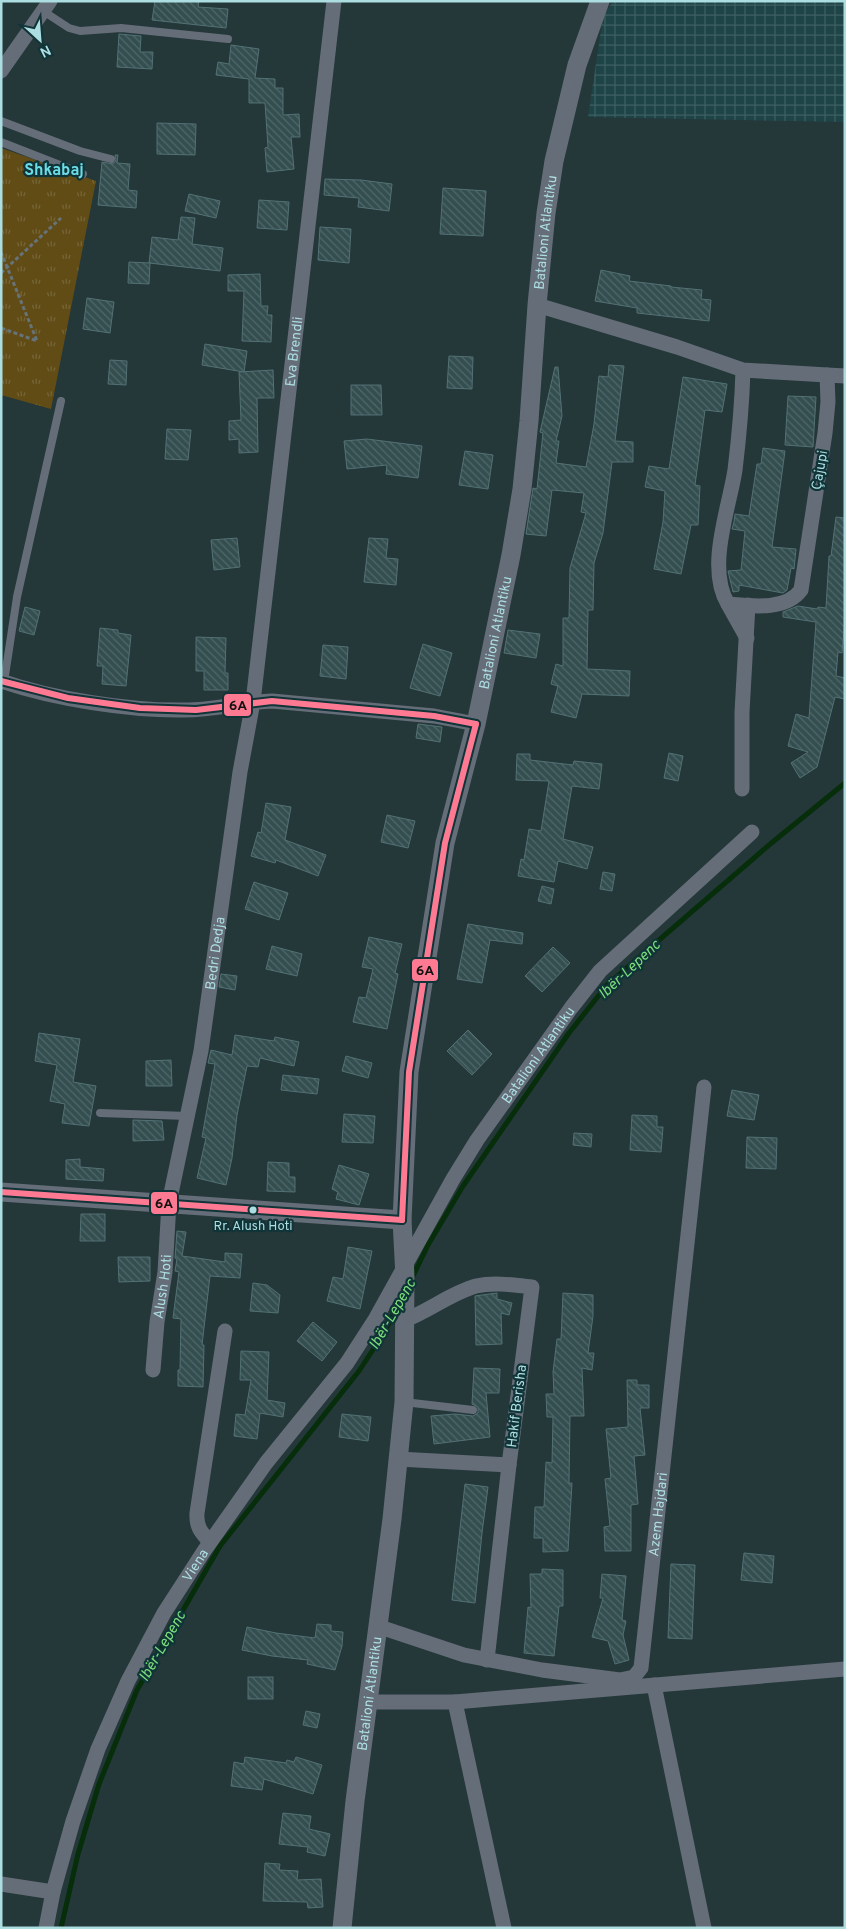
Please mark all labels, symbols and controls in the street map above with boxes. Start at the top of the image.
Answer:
north arrow [15,15,65,65]
text: N [37,40,53,60]
district label: Shkabaj [24,161,84,181]
street label: Batalioni Atlantiku [532,174,562,290]
street label: Eva Brendli [283,316,307,388]
street label: Çajupi [809,449,832,491]
street label: Batalioni Atlantiku [476,575,516,691]
line badge: 6A [223,693,252,717]
text: 6A [229,698,247,715]
street label: Bedri Dedja [203,916,230,991]
water label: Ibër-Lepenc [595,936,666,1004]
line badge: 6A [411,958,439,982]
text: 6A [416,963,434,980]
street label: Batalioni Atlantiku [499,1004,579,1107]
line badge: 6A [150,1191,178,1215]
text: 6A [155,1196,173,1213]
marker: Rr. Alush Hoti [248,1205,258,1215]
place label: Rr. Alush Hoti [213,1219,293,1235]
street label: Alush Hoti [151,1254,176,1320]
water label: Ibër-Lepenc [365,1275,422,1353]
street label: Hakif Berisha [504,1364,531,1449]
street label: Azem Hajdari [646,1472,672,1557]
street label: Viena [179,1546,213,1585]
water label: Ibër-Lepenc [135,1607,192,1685]
street label: Batalioni Atlantiku [355,1636,386,1752]

